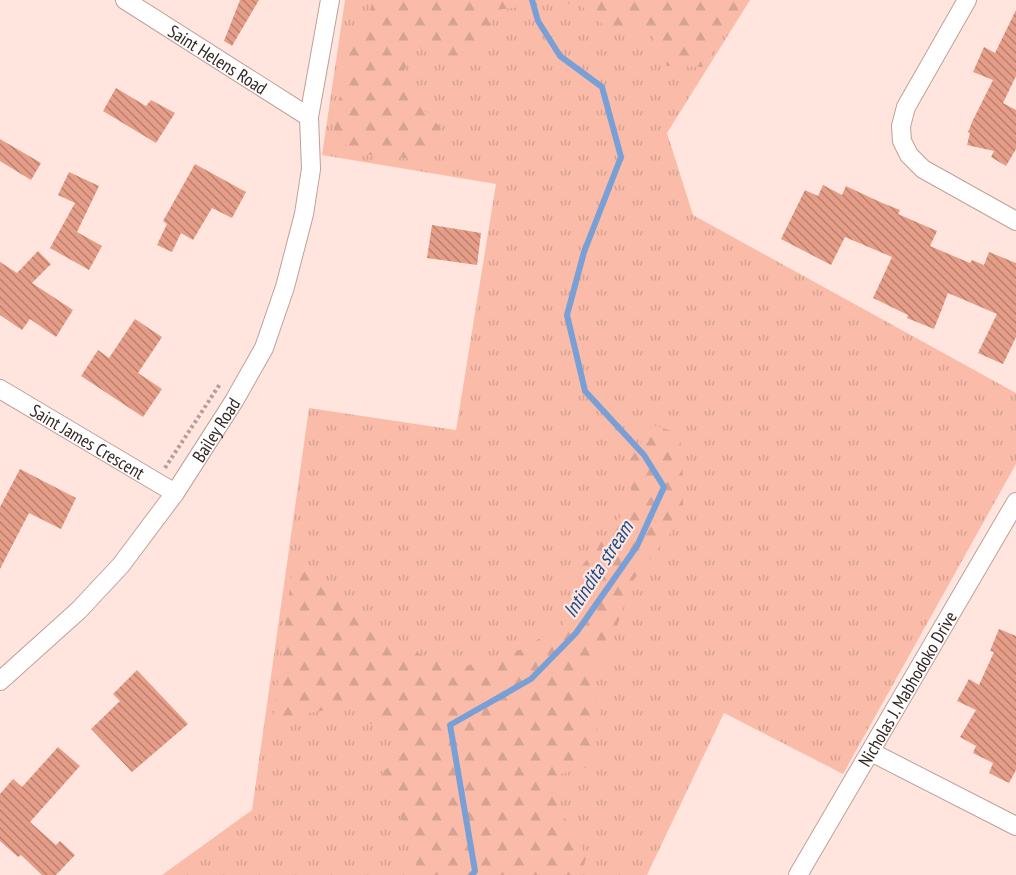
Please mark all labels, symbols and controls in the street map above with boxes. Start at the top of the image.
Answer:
street label: Saint Helens Road [164,19,272,99]
street label: Bailey Road [187,393,245,466]
street label: Saint James Crescent [26,398,149,484]
water label: Intindita stream [557,515,639,622]
street label: Nicholas J. Mabhodoko Drive [853,607,961,770]

